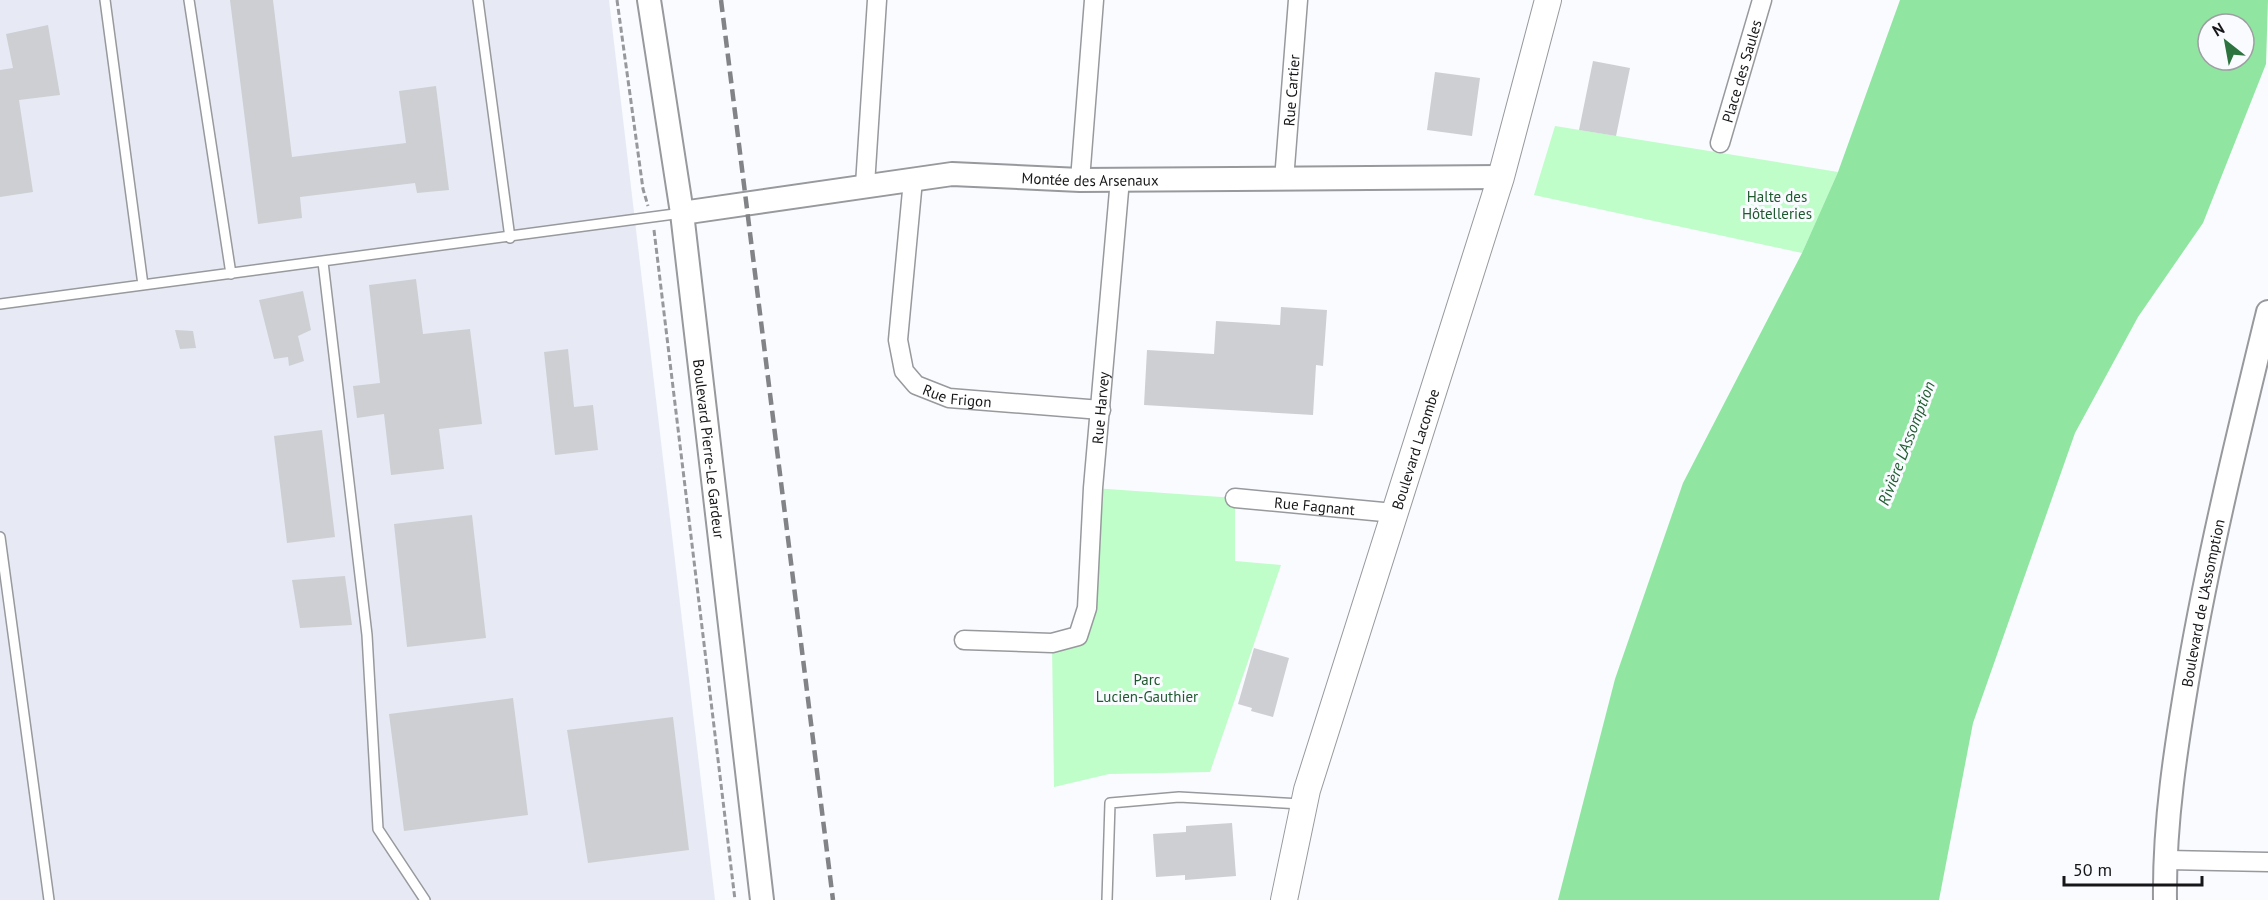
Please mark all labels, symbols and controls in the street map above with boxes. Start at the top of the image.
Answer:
north arrow [2196,12,2256,72]
street label: Place des Saules [1717,17,1765,125]
text: N [2209,18,2228,40]
street label: Rue Cartier [1279,54,1303,127]
street label: Montée des Arsenaux [1021,168,1159,190]
park label: Halte des Hôtelleries [1742,187,1812,223]
street label: Boulevard Pierre-Le Gardeur [690,358,729,540]
street label: Rue Harvey [1087,371,1113,445]
water label: Rivière L'Assomption [1873,378,1939,508]
street label: Rue Frigon [920,379,992,411]
street label: Boulevard Lacombe [1387,386,1443,512]
street label: Rue Fagnant [1274,492,1356,519]
street label: Boulevard de L'Assomption [2177,517,2228,688]
park label: Parc Lucien-Gauthier [1096,670,1198,706]
scale bar [2064,849,2202,887]
text: 50 m [2073,858,2112,881]

